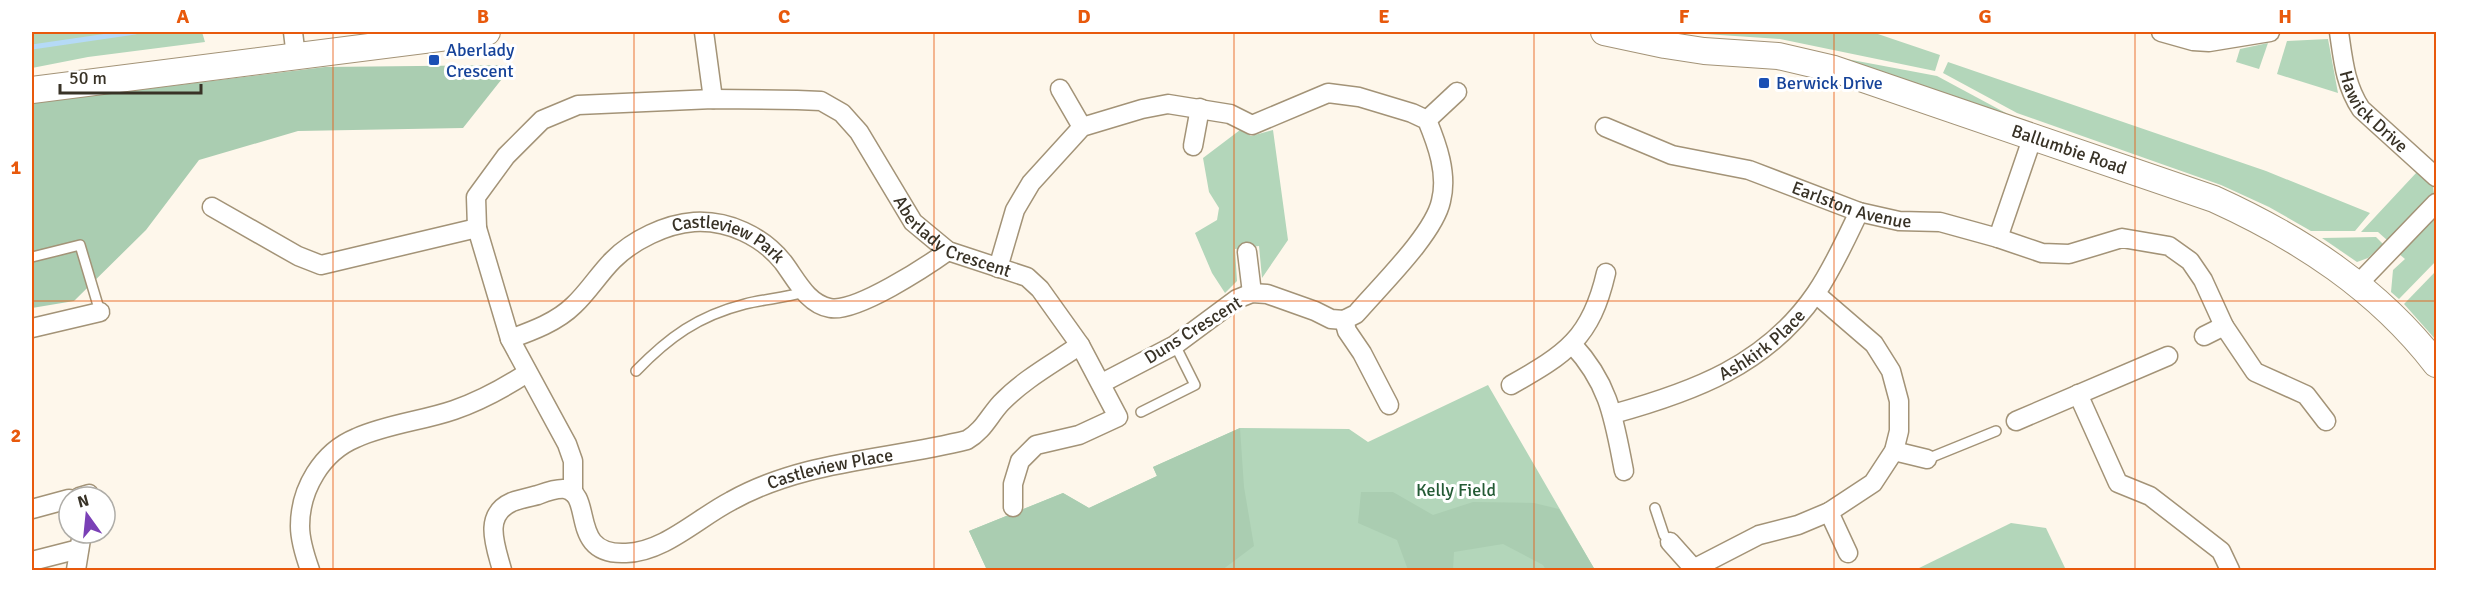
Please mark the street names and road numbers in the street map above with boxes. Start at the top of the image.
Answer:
street label: Hawick Drive [2335,68,2413,157]
street label: Ballumbie Road [2009,120,2130,179]
street label: Earlston Avenue [1789,176,1912,233]
street label: Aberlady Crescent [889,192,1014,282]
street label: Castleview Park [669,211,790,268]
street label: Duns Crescent [1140,291,1246,369]
street label: Ashkirk Place [1715,305,1810,385]
street label: Castleview Place [764,444,895,494]

